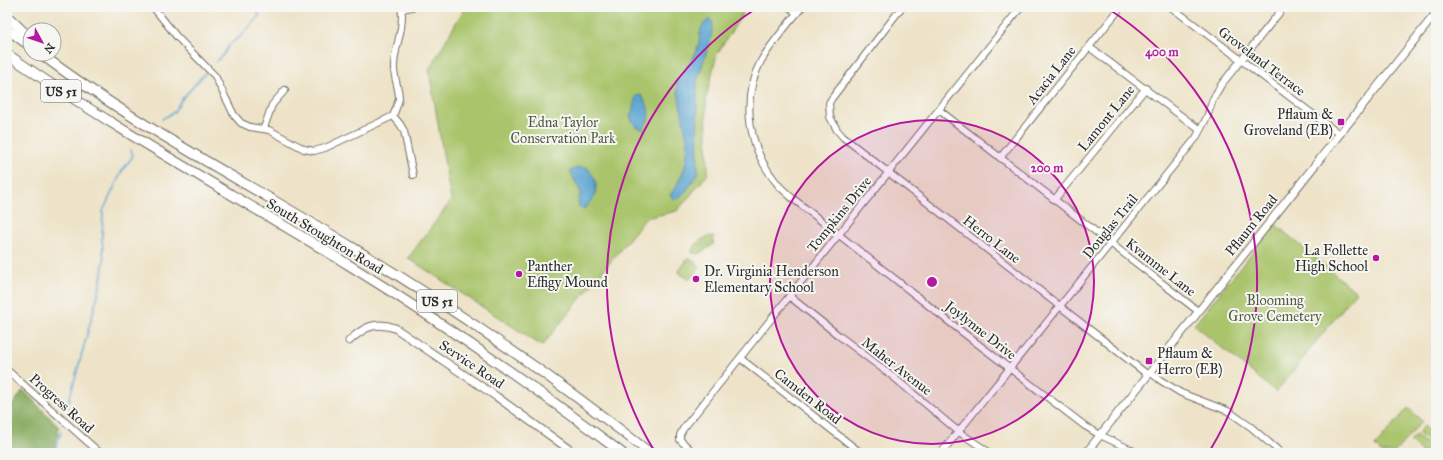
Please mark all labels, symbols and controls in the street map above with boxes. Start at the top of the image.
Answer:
north arrow [22,22,62,62]
street label: Groveland Terrace [1215,23,1309,100]
text: N [41,40,57,56]
street label: Acacia Lane [1023,43,1080,109]
text: 400 m [1145,45,1180,60]
road number: US 51 [41,80,81,102]
street label: Lamont Lane [1075,82,1138,155]
place label: Pflaum & Groveland (EB) [1244,106,1333,140]
park label: Edna Taylor Conservation Park [510,114,616,147]
marker: Pflaum & Groveland (EB) [1336,117,1346,127]
text: 200 m [1031,161,1064,175]
street label: Tompkins Drive [804,173,875,256]
street label: Douglas Trail [1079,190,1142,262]
street label: Pflaum Road [1222,191,1281,259]
street label: South Stoughton Road [263,195,386,278]
street label: Herro Lane [960,212,1024,267]
street label: Kvamme Lane [1122,235,1199,300]
place label: La Follette High School [1295,242,1368,275]
marker: La Follette High School [1371,253,1381,263]
place label: Panther Effigy Mound [527,258,608,291]
place label: Dr. Virginia Henderson Elementary School [704,263,839,296]
marker: Panther Effigy Mound [514,269,524,279]
marker: Dr. Virginia Henderson Elementary School [691,274,701,284]
centre of rings [925,275,939,289]
road number: US 51 [417,290,457,312]
park label: Blooming Grove Cemetery [1228,292,1322,325]
street label: Joylynne Drive [940,296,1020,364]
street label: Maher Avenue [858,334,935,399]
street label: Service Road [436,337,507,392]
place label: Pflaum & Herro (EB) [1157,345,1223,379]
marker: Pflaum & Herro (EB) [1144,356,1154,366]
street label: Camden Road [771,365,845,428]
street label: Progress Road [26,370,97,437]

